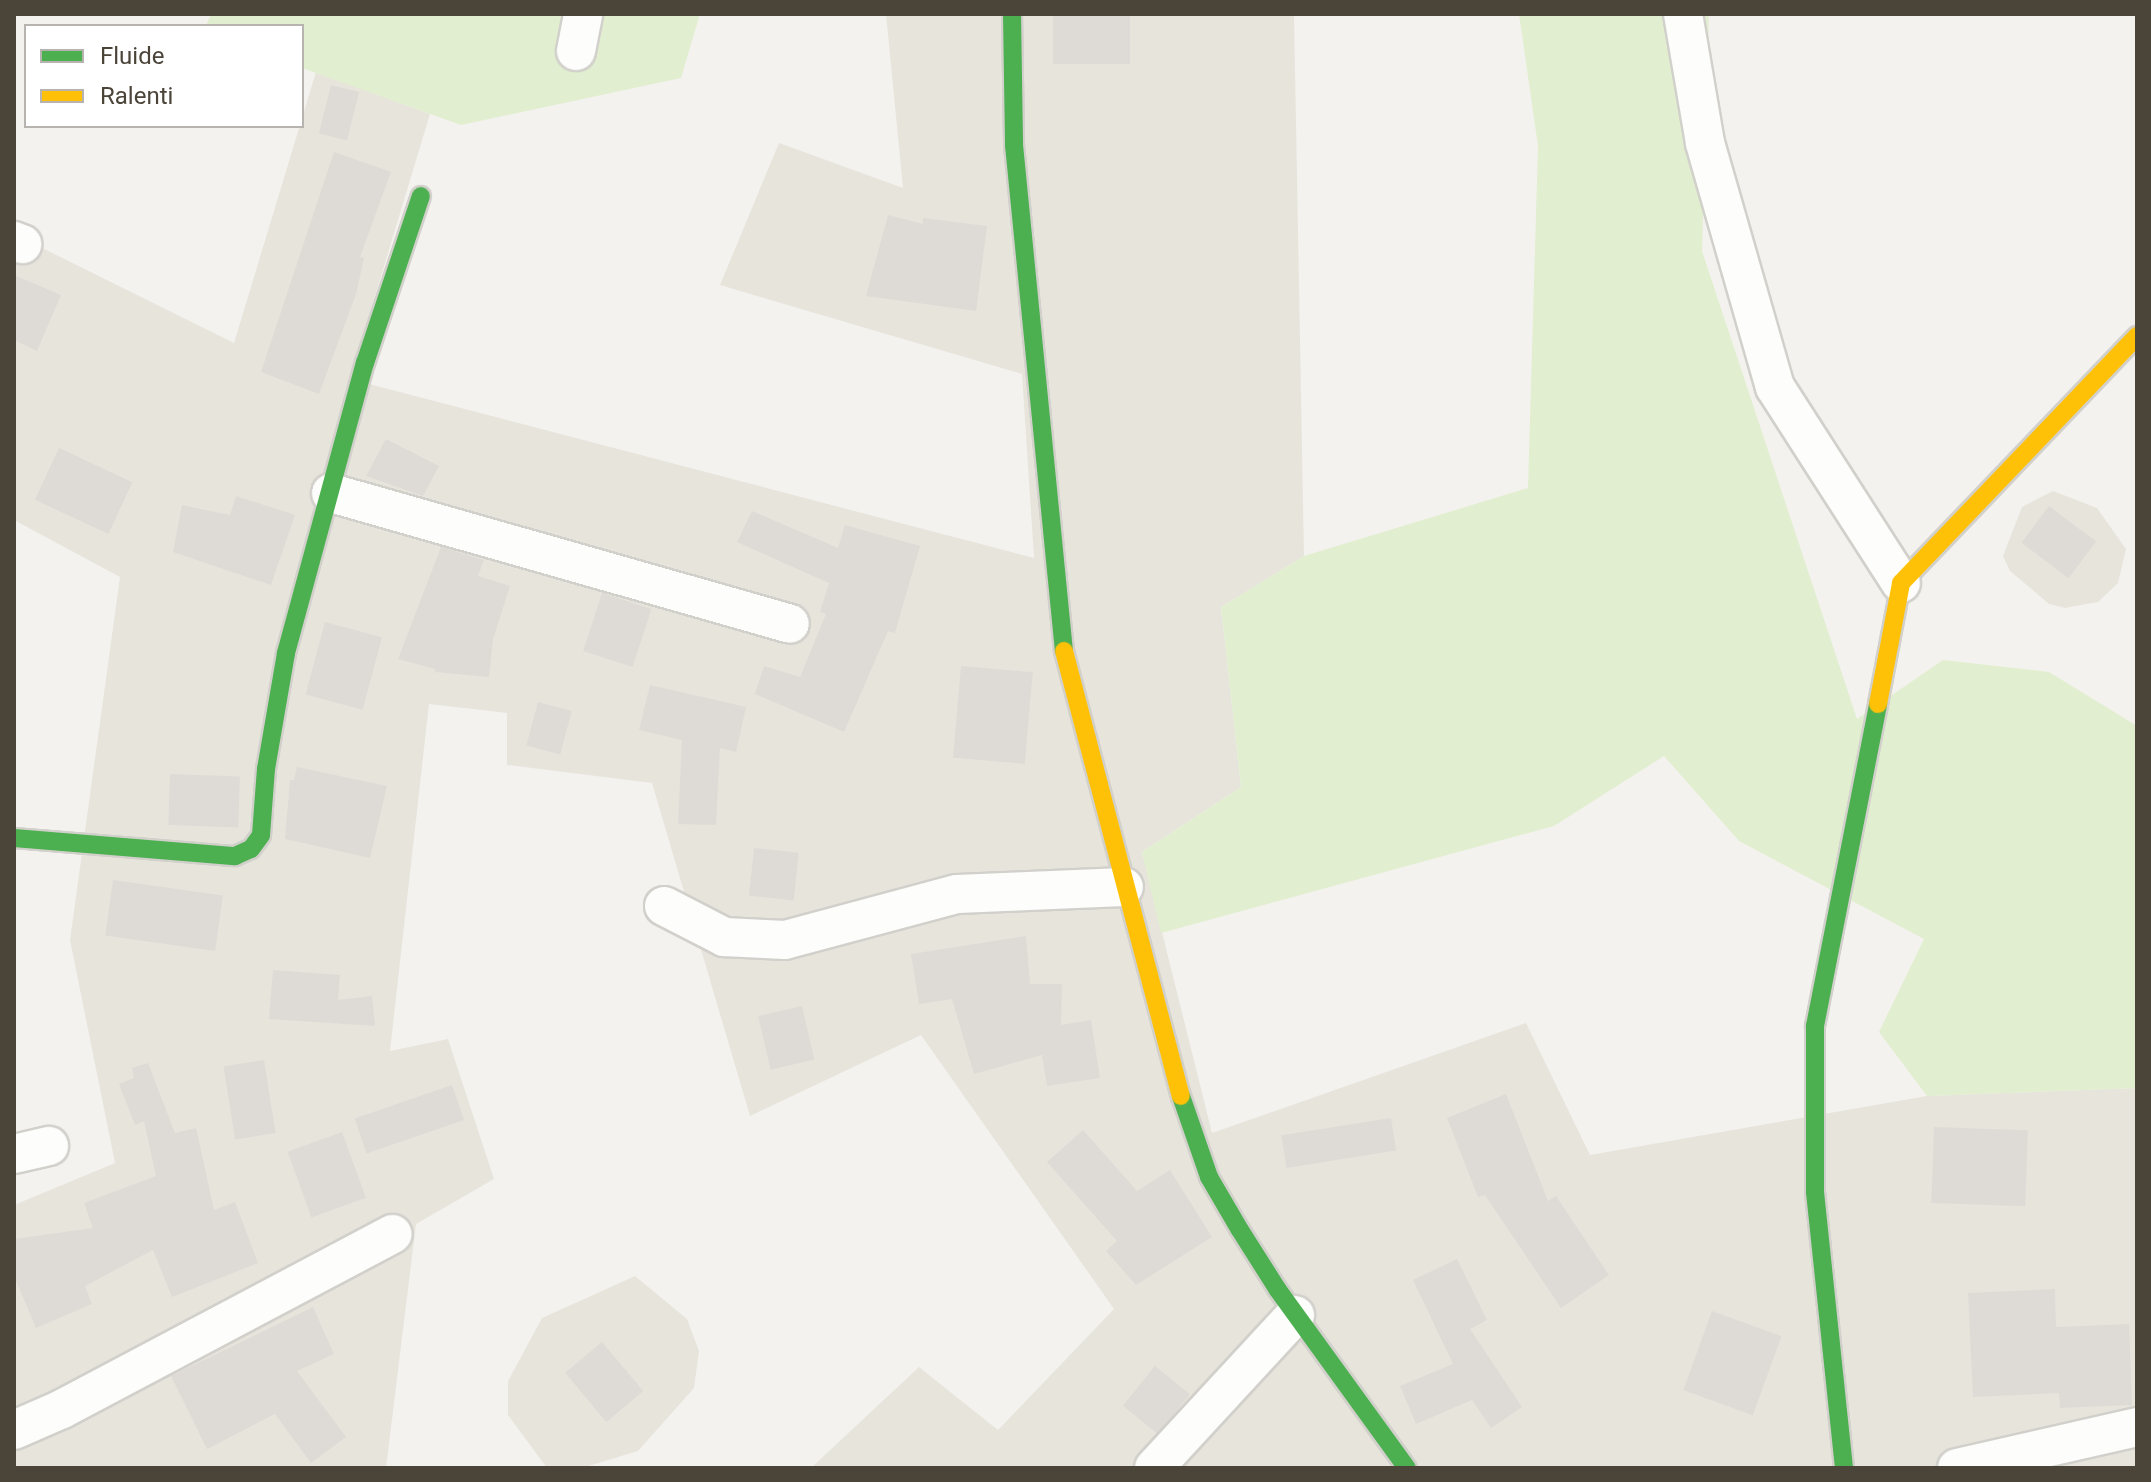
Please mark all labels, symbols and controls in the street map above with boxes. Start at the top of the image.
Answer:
legend [24,24,304,128]
text: Fluide [100,42,164,70]
text: Ralenti [100,82,173,110]

